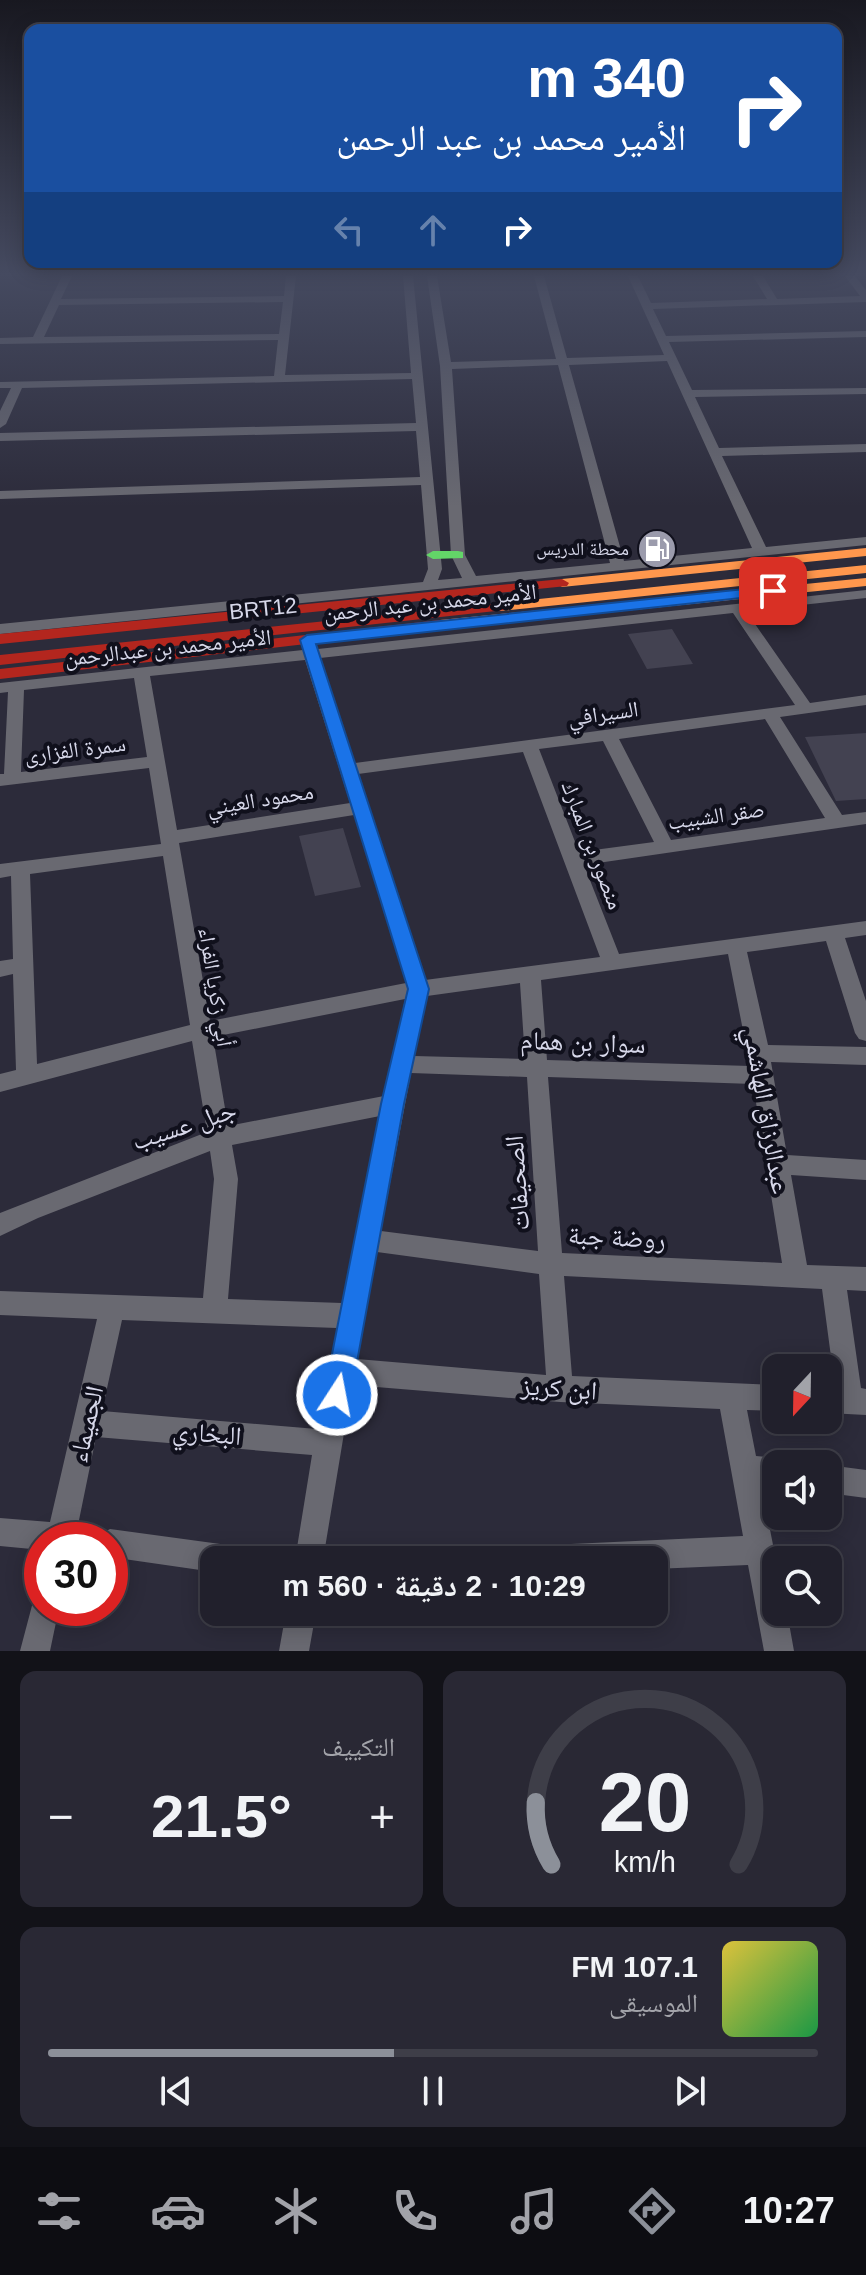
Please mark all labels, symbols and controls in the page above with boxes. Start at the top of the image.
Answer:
text: 340 m [527,46,686,109]
icon: right [714,56,818,160]
text: الأمير محمد بن عبد الرحمن [336,117,686,158]
icon: left [327,208,371,252]
icon: ahead [411,208,455,252]
icon: right [495,208,539,252]
fuel station icon: محطة الدريس [636,528,678,570]
place label: محطة الدريس [536,539,629,560]
pin [739,557,807,625]
icon: arrive [751,569,795,613]
street label: الأمير محمد بن عبد الرحمن [322,579,538,627]
street label: BRT12 [228,593,298,624]
street label: الأمير محمد بن عبدالرحمن [63,624,273,672]
street label: السيرافي [566,696,641,735]
street label: سمرة الفزارى [23,731,127,769]
street label: منصور بن المبارك [556,778,628,913]
street label: محمود العيني [205,779,316,825]
street label: صقر الشبيب [666,796,766,835]
street label: أبي زكريا الفراء [189,926,238,1049]
street label: عبدالرزاق الهاشمي [732,1024,796,1197]
street label: سوار بن همام [520,1025,646,1062]
street label: جبل عسيب [128,1094,240,1157]
street label: الصحيفات [499,1134,535,1232]
street label: روضة جبة [568,1219,666,1255]
position arrow [295,1353,379,1437]
north arrow [762,1354,842,1434]
map controls [762,1354,842,1626]
street label: ابن كريز [519,1370,598,1407]
street label: الجميماء [63,1383,109,1465]
street label: البخاري [171,1415,243,1457]
button: sound [762,1450,842,1530]
speed limit sign: 30 [24,1522,128,1626]
button: search [762,1546,842,1626]
text: 10:29 · 2 دقيقة · 560 m [282,1569,586,1602]
text: التكييف [322,1732,395,1762]
text: 20 [598,1756,691,1849]
text: 21.5° [151,1783,292,1850]
text: − [48,1792,74,1841]
text: + [369,1792,395,1841]
text: km/h [614,1846,675,1878]
text: 107.1 FM [571,1950,698,1983]
text: الموسيقى [609,1988,698,2018]
icon: previous [154,2069,198,2113]
icon: pause [411,2069,455,2113]
icon: next [668,2069,712,2113]
icon: filters [31,2183,87,2239]
icon: car [150,2183,206,2239]
icon: climate [268,2183,324,2239]
icon: phone [387,2183,443,2239]
icon: music [506,2183,562,2239]
icon: directions [624,2183,680,2239]
text: 10:27 [743,2190,835,2231]

